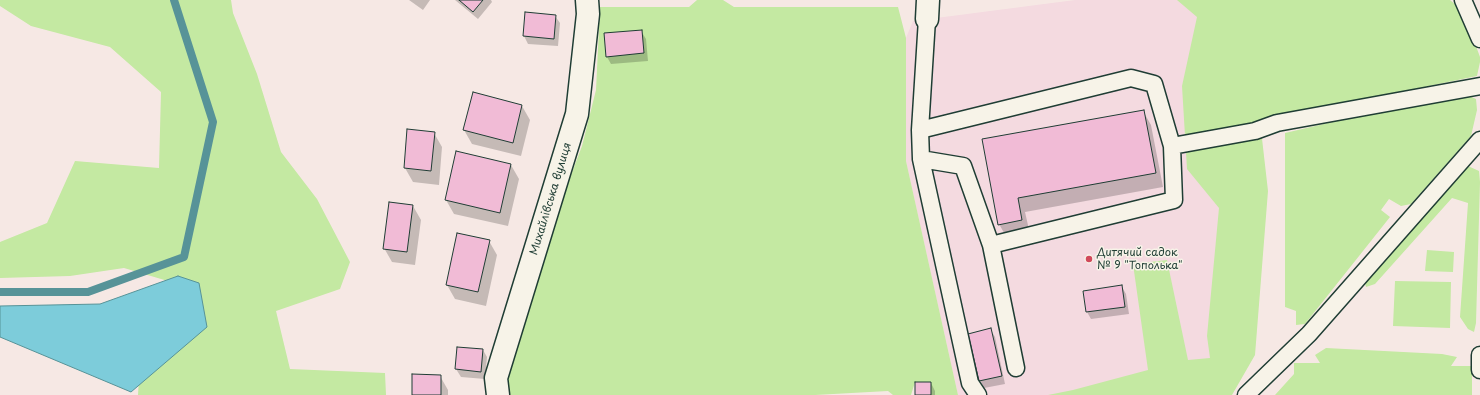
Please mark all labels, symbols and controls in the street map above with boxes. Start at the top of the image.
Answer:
street label: Михайлівська вулиця [528,141,574,257]
place label: Дитячий садок № 9 "Тополька" [1097,246,1183,272]
marker: Дитячий садок № 9 "Тополька" [1084,254,1094,264]

